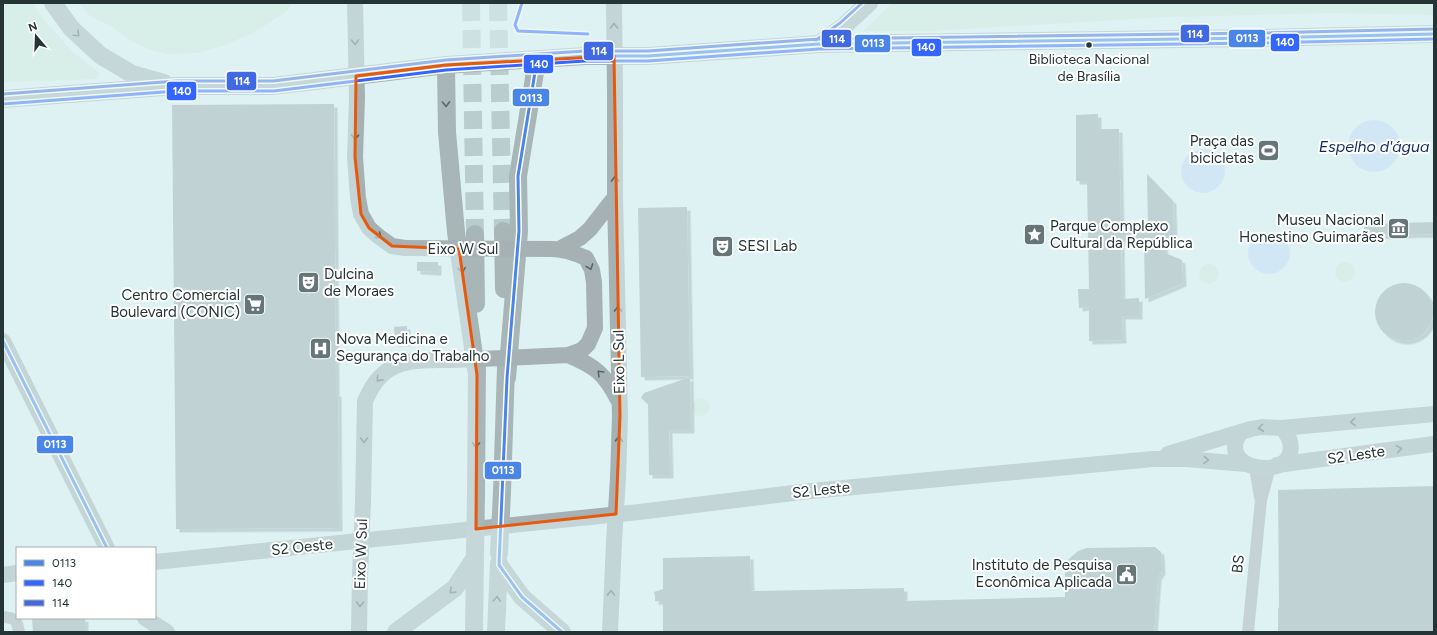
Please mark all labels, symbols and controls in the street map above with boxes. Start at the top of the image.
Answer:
north arrow [16,16,56,56]
text: N [27,19,39,35]
one-way arrow [610,23,618,29]
line badge: 114 [1180,24,1210,43]
text: 114 [1187,28,1203,41]
one-way arrow [72,29,80,37]
line badge: 114 [821,29,852,48]
line badge: 0113 [1228,29,1266,48]
text: 0113 [1236,32,1258,45]
text: 114 [829,33,845,46]
line badge: 140 [1270,33,1300,52]
line badge: 0113 [854,34,891,53]
text: 140 [1276,36,1294,49]
text: 0113 [862,37,884,50]
line badge: 140 [911,38,942,57]
one-way arrow [351,39,360,45]
marker: Biblioteca Nacional de Brasília [1084,40,1094,50]
line badge: 114 [583,41,614,61]
text: 140 [917,41,935,54]
text: 114 [591,45,607,58]
place label: Biblioteca Nacional de Brasília [1029,51,1149,85]
line badge: 140 [523,54,554,74]
text: 140 [530,58,548,71]
line badge: 114 [226,71,257,91]
text: 114 [234,75,250,88]
line badge: 140 [166,81,197,101]
text: 140 [173,85,191,98]
line badge: 0113 [512,88,550,107]
text: 0113 [520,92,542,105]
one-way arrow [442,101,450,107]
place label: Praça das bicicletas [1190,132,1254,167]
one-way arrow [351,134,360,140]
sports icon: Praça das bicicletas [1256,137,1282,163]
water label: Espelho d'água [1319,137,1429,156]
one-way arrow [611,176,619,182]
place label: Museu Nacional Honestino Guimarães [1239,211,1384,246]
museum icon: Museu Nacional Honestino Guimarães [1386,216,1412,242]
place label: Parque Complexo Cultural da República [1050,217,1193,252]
place icon: Parque Complexo Cultural da República [1021,222,1047,248]
one-way arrow [374,231,381,238]
theatre icon: SESI Lab [709,233,735,259]
place label: SESI Lab [738,237,798,255]
street label: Eixo W Sul [428,240,498,258]
one-way arrow [586,264,594,271]
place label: Dulcina de Moraes [324,265,394,300]
one-way arrow [457,267,466,273]
theatre icon: Dulcina de Moraes [296,270,322,296]
place label: Centro Comercial Boulevard (CONIC) [110,286,240,321]
supermarket icon: Centro Comercial Boulevard (CONIC) [242,291,268,317]
one-way arrow [614,306,622,312]
place label: Nova Medicina e Segurança do Trabalho [336,330,490,365]
street label: Eixo L Sul [609,330,629,394]
hospital icon: Nova Medicina e Segurança do Trabalho [307,335,333,361]
one-way arrow [597,370,604,378]
one-way arrow [376,374,383,382]
one-way arrow [1350,417,1356,426]
one-way arrow [1258,423,1264,432]
line badge: 0113 [36,435,74,454]
one-way arrow [615,436,623,442]
one-way arrow [360,437,368,443]
text: 0113 [44,438,66,451]
one-way arrow [472,442,480,448]
street label: S2 Leste [1326,442,1386,468]
one-way arrow [1396,445,1402,454]
one-way arrow [1203,456,1209,465]
line badge: 0113 [484,461,522,480]
text: 0113 [492,464,514,477]
street label: S2 Leste [791,478,851,502]
street label: Eixo W Sul [351,518,371,590]
street label: S2 Oeste [270,535,334,559]
legend [16,547,156,619]
street label: BS [1228,554,1248,574]
text: 0113 [52,556,76,570]
place label: Instituto de Pesquisa Econômica Aplicada [972,556,1112,591]
public building icon: Instituto de Pesquisa Econômica Aplicada [1114,561,1140,587]
text: 140 [52,576,72,590]
one-way arrow [449,586,457,594]
one-way arrow [607,590,616,596]
text: 114 [52,596,70,610]
one-way arrow [493,596,502,602]
one-way arrow [355,601,364,607]

